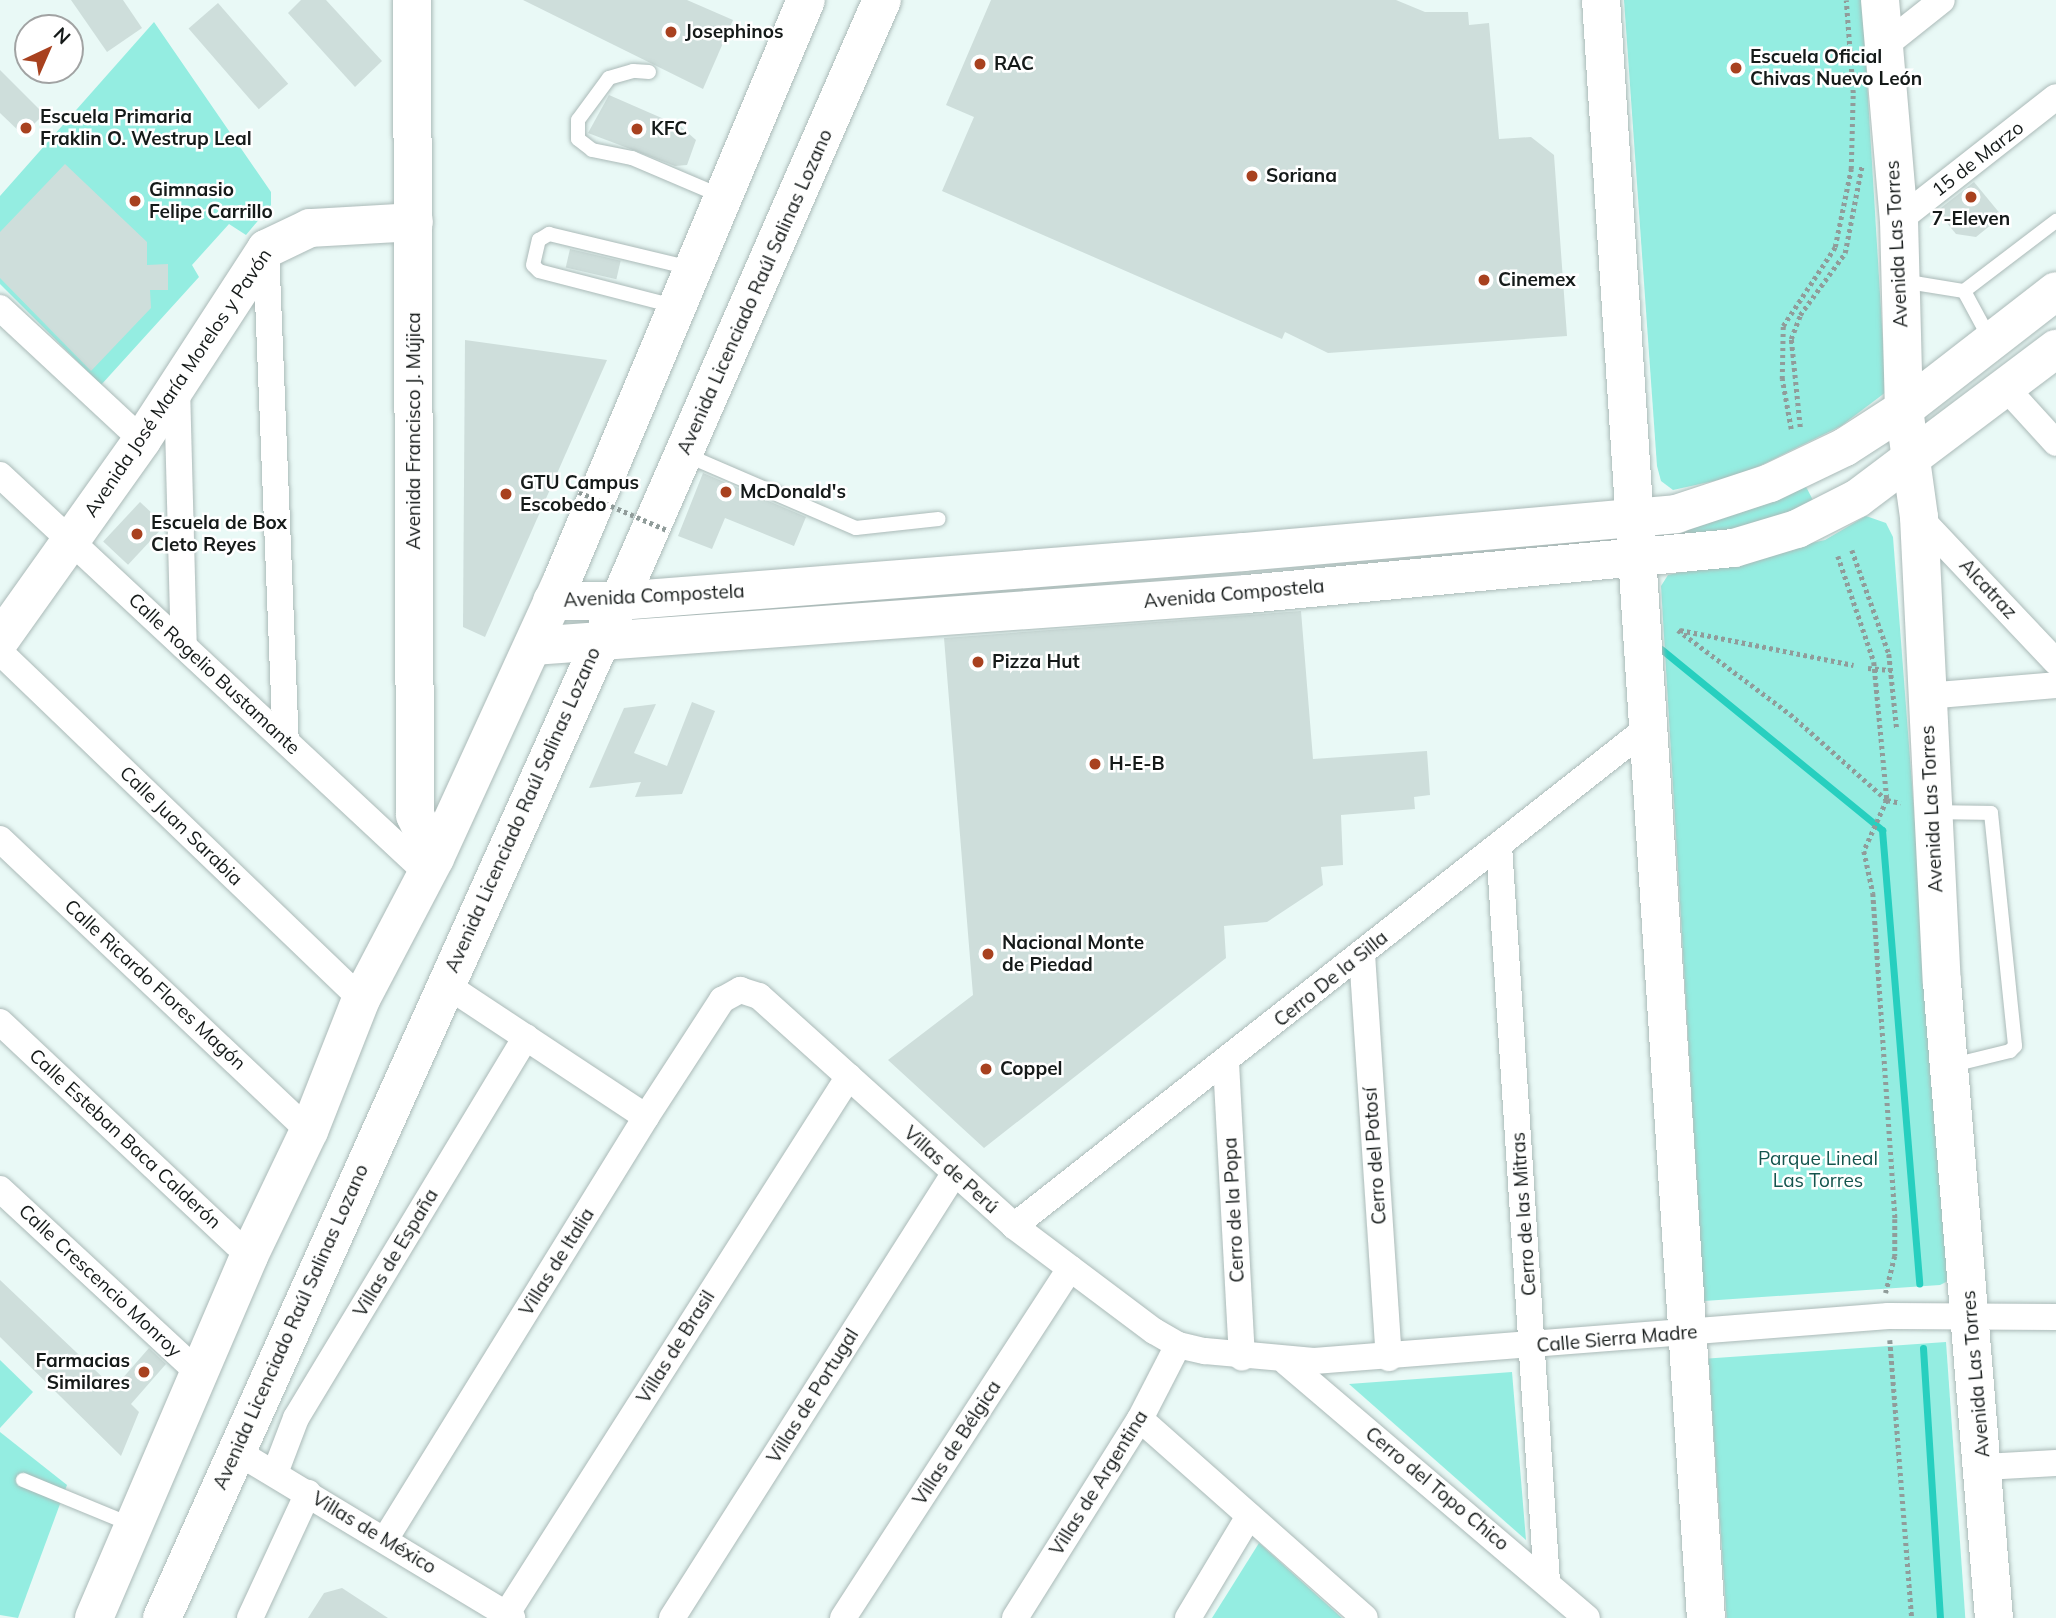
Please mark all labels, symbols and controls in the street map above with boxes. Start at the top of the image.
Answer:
north arrow [14,14,84,84]
place label: Josephinos [685,21,783,43]
text: N [49,22,76,49]
marker: Josephinos [663,24,679,40]
place label: Escuela Oficial Chivas Nuevo León [1750,46,1922,90]
place label: RAC [994,53,1034,75]
marker: RAC [972,56,988,72]
marker: Escuela Oficial Chivas Nuevo León [1728,60,1744,76]
place label: Escuela Primaria Fraklin O. Westrup Leal [40,106,252,150]
street label: 15 de Marzo [1928,116,2028,202]
place label: KFC [651,118,687,140]
marker: Escuela Primaria Fraklin O. Westrup Leal [18,120,34,136]
marker: KFC [629,121,645,137]
street label: Avenida Licenciado Raúl Salinas Lozano [673,126,837,458]
street label: Avenida Las Torres [1881,160,1913,328]
place label: Soriana [1266,165,1337,187]
marker: Soriana [1244,168,1260,184]
place label: Gimnasio Felipe Carrillo [149,179,273,223]
marker: 7-Eleven [1963,189,1979,205]
marker: Gimnasio Felipe Carrillo [127,193,143,209]
place label: 7-Eleven [1932,208,2010,230]
street label: Avenida José María Morelos y Pavón [79,245,277,521]
place label: Cinemex [1498,269,1576,291]
marker: Cinemex [1476,272,1492,288]
street label: Avenida Francisco J. Mújica [403,312,425,550]
place label: GTU Campus Escobedo [520,472,639,516]
place label: McDonald's [740,481,846,503]
marker: McDonald's [718,484,734,500]
marker: GTU Campus Escobedo [498,486,514,502]
place label: Escuela de Box Cleto Reyes [151,512,287,556]
marker: Escuela de Box Cleto Reyes [129,526,145,542]
street label: Alcatraz [1954,554,2022,624]
street label: Avenida Compostela [1143,575,1325,613]
street label: Avenida Compostela [563,580,745,612]
street label: Calle Rogelio Bustamante [124,589,304,759]
street label: Avenida Licenciado Raúl Salinas Lozano [441,644,605,976]
place label: Pizza Hut [992,651,1080,673]
marker: Pizza Hut [970,654,986,670]
street label: Avenida Las Torres [1916,725,1948,893]
place label: H-E-B [1109,753,1165,775]
marker: H-E-B [1087,756,1103,772]
street label: Calle Juan Sarabia [115,762,247,890]
street label: Calle Ricardo Flores Magón [60,895,250,1075]
street label: Cerro De la Silla [1270,926,1392,1032]
place label: Nacional Monte de Piedad [1002,932,1144,976]
marker: Nacional Monte de Piedad [980,946,996,962]
street label: Calle Esteban Baca Calderón [24,1044,226,1234]
place label: Coppel [1000,1058,1063,1080]
marker: Coppel [978,1061,994,1077]
street label: Cerro del Potosí [1359,1087,1391,1225]
street label: Villas de Perú [899,1122,1003,1218]
street label: Cerro de las Mitras [1507,1131,1541,1297]
street label: Cerro de la Popa [1219,1137,1249,1283]
park label: Parque Lineal Las Torres [1758,1148,1878,1192]
street label: Avenida Licenciado Raúl Salinas Lozano [209,1161,373,1493]
street label: Villas de España [349,1185,443,1321]
street label: Calle Crescencio Monroy [14,1200,186,1362]
street label: Villas de Italia [515,1204,599,1320]
street label: Villas de Brasil [632,1286,720,1408]
street label: Avenida Las Torres [1957,1290,1995,1458]
street label: Calle Sierra Madre [1536,1321,1698,1357]
street label: Villas de Portugal [762,1324,864,1468]
place label: Farmacias Similares [36,1350,130,1394]
marker: Farmacias Similares [136,1364,152,1380]
street label: Villas de Bélgica [908,1376,1006,1510]
street label: Villas de Argentina [1045,1406,1153,1560]
street label: Cerro del Topo Chico [1361,1422,1513,1556]
street label: Villas de México [308,1487,440,1579]

